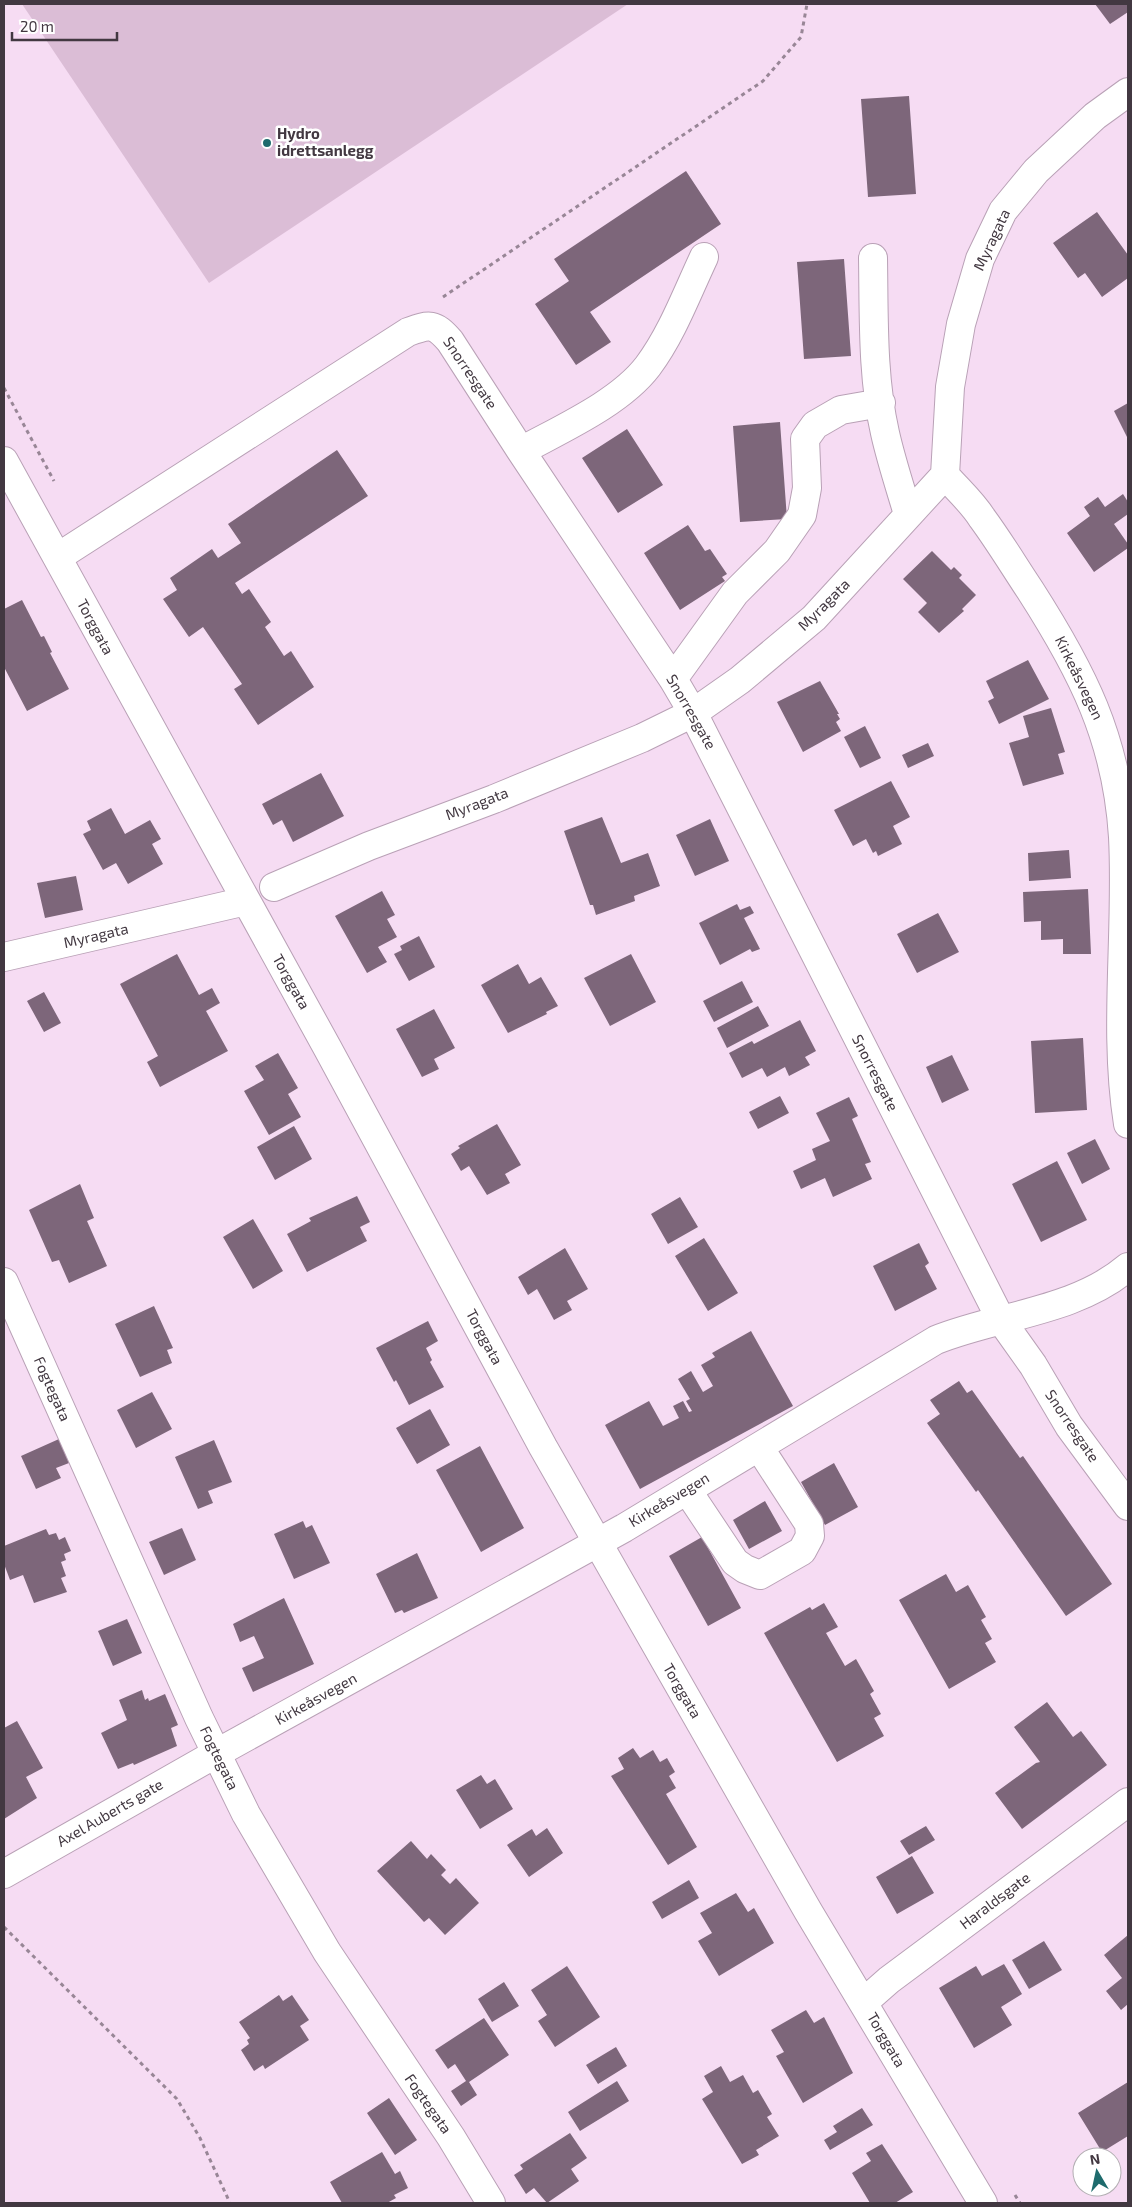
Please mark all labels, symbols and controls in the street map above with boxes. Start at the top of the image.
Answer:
scale bar [12,10,118,42]
text: 20 m [20,17,54,35]
place label: Hydro idrettsanlegg [277,124,374,159]
marker: Hydro idrettsanlegg [261,137,273,149]
street label: Myragata [969,206,1013,273]
street label: Snorresgate [440,333,502,412]
street label: Myragata [794,575,853,634]
street label: Torggata [74,596,118,657]
street label: Kirkeåsvegen [1052,633,1108,722]
street label: Snorresgate [663,671,721,752]
street label: Myragata [443,783,511,823]
street label: Myragata [62,919,130,951]
street label: Torggata [269,951,314,1012]
street label: Snorresgate [849,1031,903,1114]
street label: Torggata [463,1306,507,1367]
street label: Fogtegata [31,1353,75,1424]
street label: Snorresgate [1042,1386,1104,1465]
street label: Kirkeåsvegen [625,1468,712,1530]
street label: Torggata [660,1660,706,1721]
street label: Kirkeåsvegen [271,1668,360,1728]
street label: Fogtegata [197,1723,243,1793]
street label: Axel Auberts gate [53,1774,166,1850]
street label: Haraldsgate [956,1868,1033,1933]
street label: Torggata [864,2009,910,2070]
street label: Fogtegata [402,2070,456,2137]
north arrow [1072,2147,1122,2197]
text: N [1089,2149,1101,2168]

